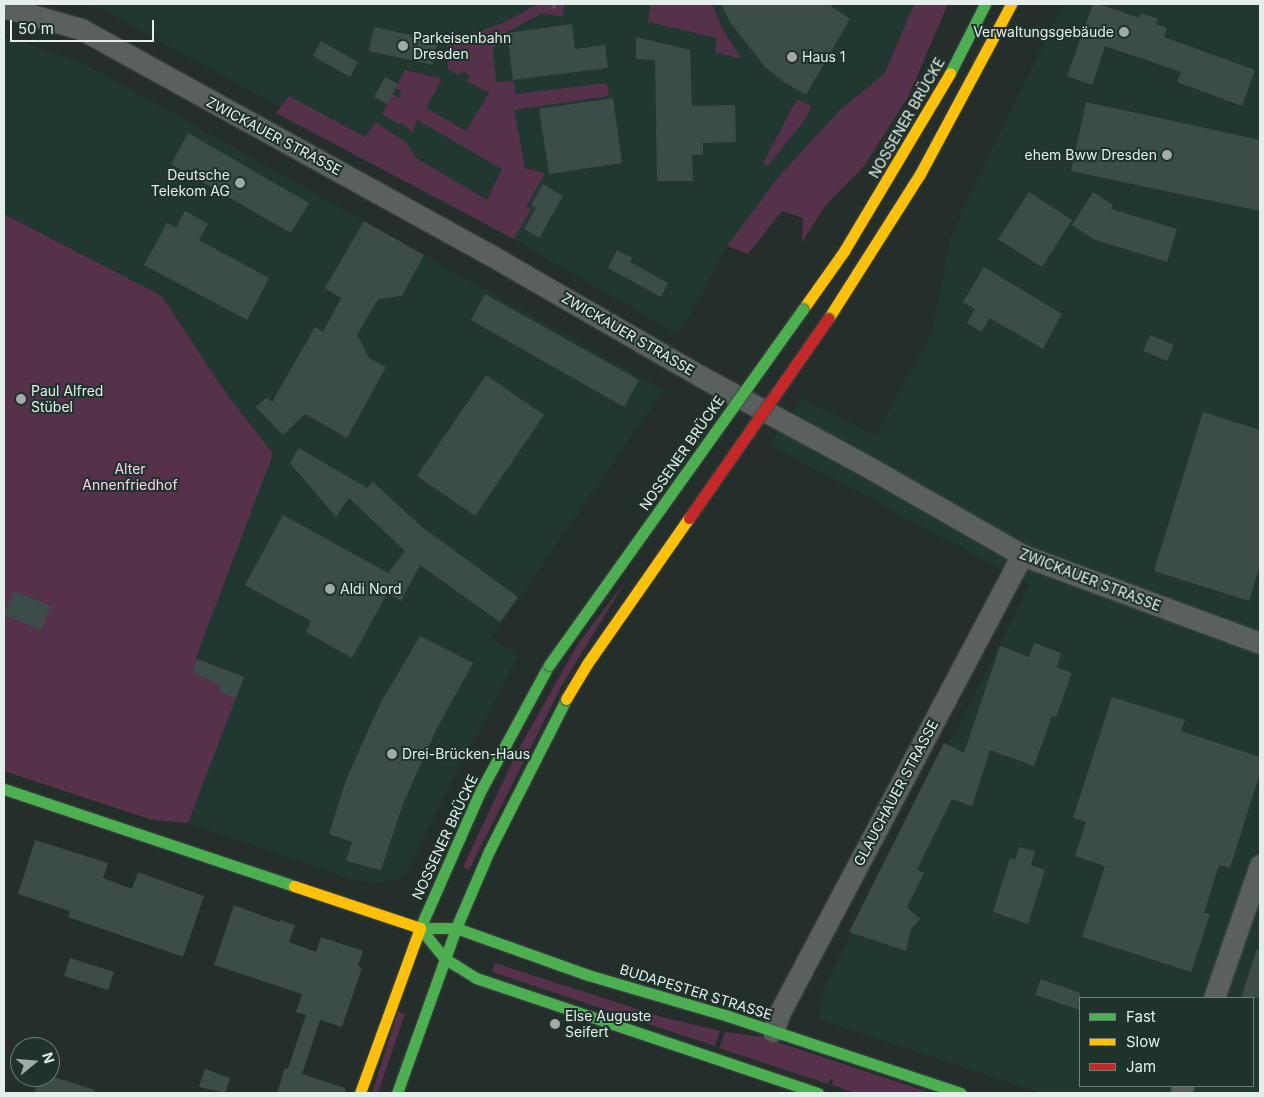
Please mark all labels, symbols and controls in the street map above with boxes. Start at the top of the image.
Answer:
scale bar [12,10,156,42]
text: 50 m [18,19,54,38]
place label: Verwaltungsgebäude [973,24,1114,40]
marker: Verwaltungsgebäude [1118,26,1130,38]
place label: Parkeisenbahn Dresden [413,30,511,62]
marker: Parkeisenbahn Dresden [397,40,409,52]
place label: Haus 1 [802,49,846,65]
marker: Haus 1 [786,51,798,63]
street label: NOSSENER BRÜCKE [866,55,948,181]
street label: ZWICKAUER STRASSE [204,93,344,179]
place label: ehem Bww Dresden [1024,147,1157,163]
marker: ehem Bww Dresden [1161,149,1173,161]
place label: Deutsche Telekom AG [151,167,230,200]
marker: Deutsche Telekom AG [234,177,246,189]
street label: ZWICKAUER STRASSE [559,289,697,379]
place label: Paul Alfred Stübel [31,383,103,416]
street label: NOSSENER BRÜCKE [636,392,728,514]
marker: Paul Alfred Stübel [15,393,27,405]
park label: Alter Annenfriedhof [82,461,178,494]
street label: ZWICKAUER STRASSE [1017,545,1163,615]
place label: Aldi Nord [340,581,402,597]
marker: Aldi Nord [324,583,336,595]
street label: GLAUCHAUER STRASSE [850,717,942,869]
place label: Drei-Brücken-Haus [402,746,530,762]
marker: Drei-Brücken-Haus [386,748,398,760]
street label: NOSSENER BRÜCKE [409,772,481,902]
street label: BUDAPESTER STRASSE [618,961,774,1023]
legend [1079,997,1254,1087]
text: Fast [1126,1007,1156,1026]
place label: Else Auguste Seifert [565,1008,651,1040]
marker: Else Auguste Seifert [549,1018,561,1030]
text: Slow [1126,1032,1160,1051]
north arrow [10,1037,60,1087]
text: N [39,1050,59,1065]
text: Jam [1126,1057,1156,1076]

